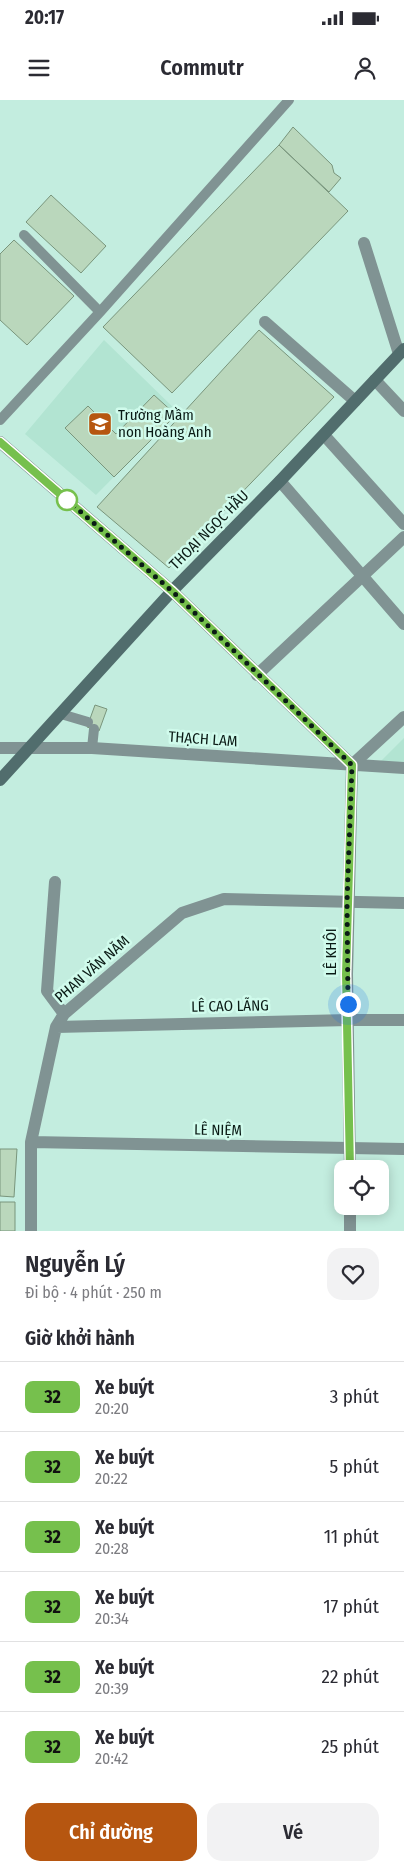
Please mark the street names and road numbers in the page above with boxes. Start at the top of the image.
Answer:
street label: THOẠI NGỌC HẦU [164,485,252,573]
street label: THẠCH LAM [168,728,238,750]
street label: LÊ KHÔI [322,928,340,976]
street label: PHAN VĂN NĂM [51,932,133,1006]
street label: LÊ CAO LÃNG [191,996,269,1016]
street label: LÊ NIỆM [194,1121,242,1139]

